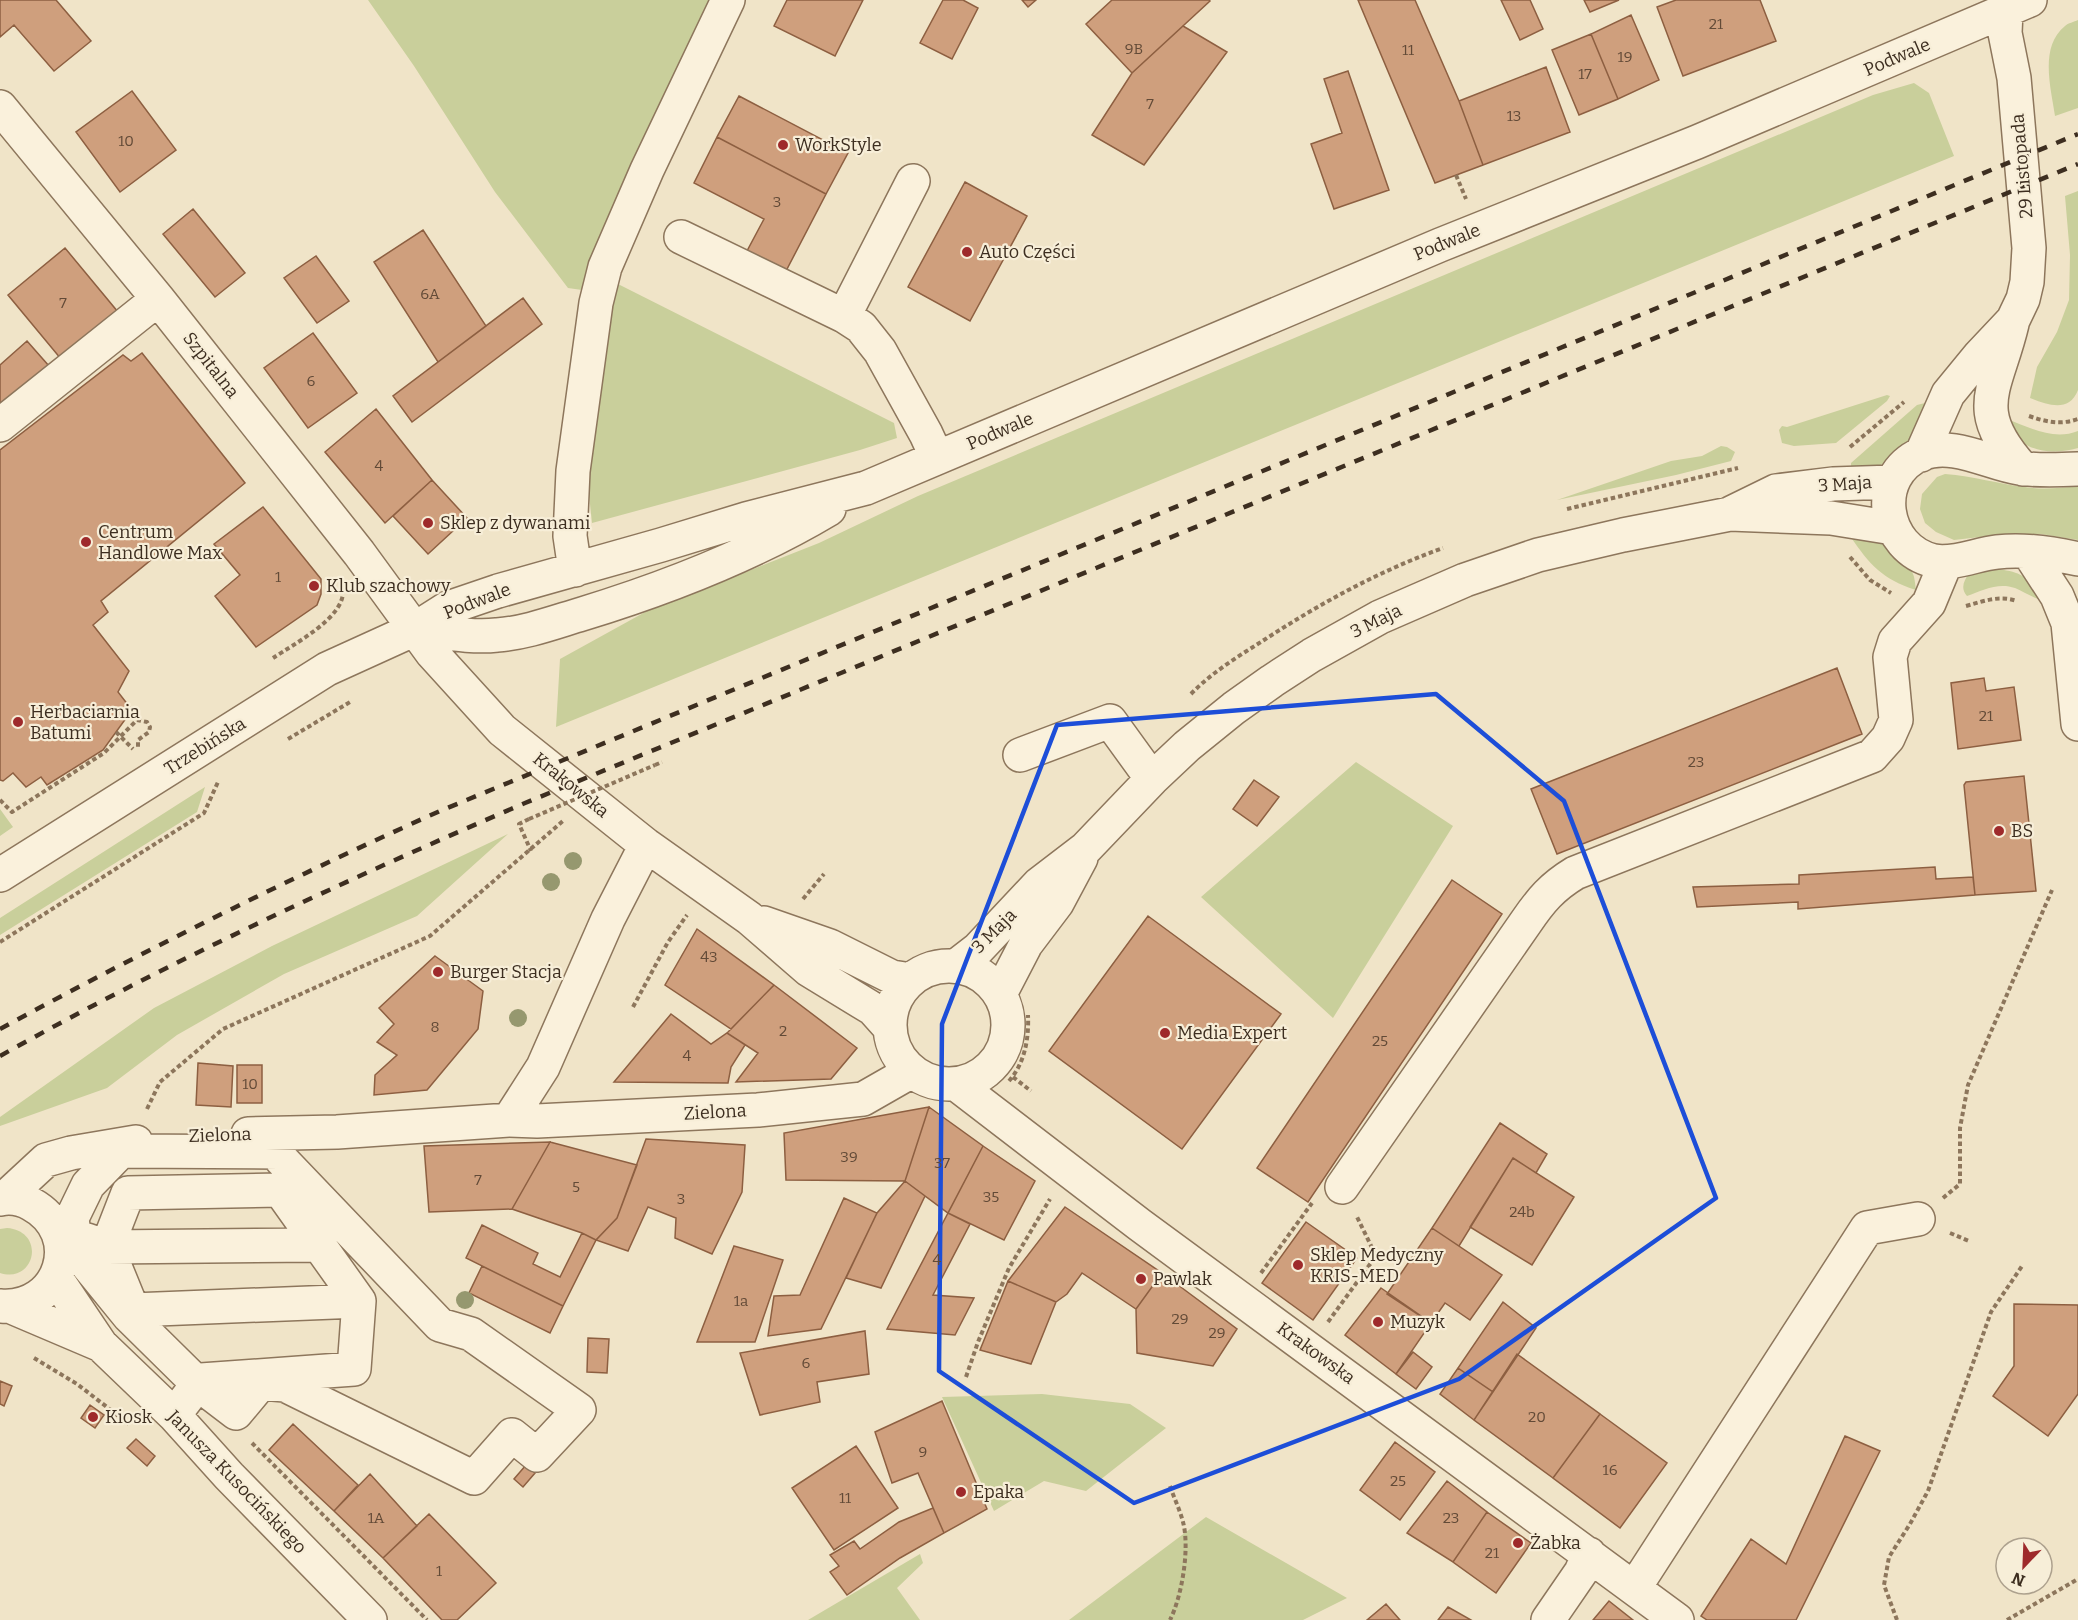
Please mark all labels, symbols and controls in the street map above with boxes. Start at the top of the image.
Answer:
house number: 21 [1709,15,1723,33]
street label: Podwale [1860,33,1934,81]
house number: 9B [1125,40,1143,58]
house number: 11 [1402,41,1414,59]
house number: 19 [1618,48,1632,66]
house number: 17 [1578,65,1592,83]
house number: 7 [1146,95,1154,113]
house number: 13 [1507,107,1521,125]
street label: 29 Listopada [2006,113,2038,219]
house number: 10 [118,132,134,150]
place label: WorkStyle [795,134,882,156]
marker: WorkStyle [776,138,790,152]
house number: 3 [773,193,781,211]
street label: Podwale [1410,219,1484,265]
place label: Auto Części [979,241,1075,263]
marker: Auto Części [960,245,974,259]
house number: 6A [420,285,440,303]
house number: 7 [59,294,67,312]
street label: Szpitalna [178,327,244,403]
house number: 6 [307,372,316,390]
street label: Podwale [963,407,1037,455]
house number: 4 [375,457,384,475]
street label: 3 Maja [1817,471,1873,497]
place label: Sklep z dywanami [440,512,590,534]
marker: Sklep z dywanami [421,516,435,530]
place label: Centrum Handlowe Max [98,521,222,564]
marker: Centrum Handlowe Max [79,535,93,549]
house number: 1 [275,568,281,586]
place label: Klub szachowy [326,575,451,597]
street label: Podwale [440,578,514,624]
marker: Klub szachowy [307,579,321,593]
street label: 3 Maja [1347,599,1405,643]
place label: Herbaciarnia Batumi [30,701,140,744]
house number: 21 [1979,707,1993,725]
street label: Trzebińska [160,712,250,780]
marker: Herbaciarnia Batumi [11,715,25,729]
street label: Krakowska [529,748,614,822]
house number: 23 [1688,753,1704,771]
place label: BS [2011,820,2033,842]
marker: BS [1992,824,2006,838]
street label: 3 Maja [967,904,1021,958]
house number: 43 [700,948,718,966]
place label: Burger Stacja [450,961,562,983]
marker: Burger Stacja [431,965,445,979]
house number: 8 [430,1018,440,1036]
house number: 2 [779,1022,787,1040]
place label: Media Expert [1177,1022,1288,1044]
marker: Media Expert [1158,1026,1172,1040]
house number: 25 [1372,1032,1388,1050]
house number: 4 [683,1047,692,1065]
house number: 10 [242,1075,258,1093]
street label: Zielona [683,1099,747,1125]
street label: Zielona [188,1123,252,1147]
house number: 39 [840,1148,858,1166]
house number: 37 [934,1154,951,1172]
house number: 7 [474,1171,482,1189]
house number: 5 [572,1178,580,1196]
house number: 35 [983,1188,999,1206]
house number: 3 [677,1190,685,1208]
house number: 24b [1509,1203,1535,1221]
place label: Sklep Medyczny KRIS-MED [1310,1244,1444,1287]
house number: 4 [933,1251,942,1269]
marker: Sklep Medyczny KRIS-MED [1291,1258,1305,1272]
place label: Pawlak [1153,1268,1213,1290]
marker: Pawlak [1134,1272,1148,1286]
house number: 1a [734,1292,748,1310]
house number: 29 [1172,1310,1188,1328]
place label: Muzyk [1390,1311,1446,1333]
marker: Muzyk [1371,1315,1385,1329]
street label: Krakowska [1273,1317,1360,1389]
house number: 29 [1209,1324,1225,1342]
house number: 6 [802,1354,811,1372]
street label: Janusza Kusocińskiego [162,1405,311,1558]
place label: Kiosk [105,1406,153,1428]
house number: 20 [1528,1408,1546,1426]
marker: Kiosk [86,1410,100,1424]
house number: 9 [919,1443,927,1461]
house number: 16 [1603,1461,1618,1479]
house number: 25 [1390,1472,1406,1490]
place label: Epaka [973,1481,1024,1503]
marker: Epaka [954,1485,968,1499]
house number: 11 [839,1489,851,1507]
house number: 1A [368,1509,385,1527]
house number: 23 [1443,1509,1459,1527]
place label: Żabka [1530,1532,1581,1554]
marker: Żabka [1511,1536,1525,1550]
north arrow [1994,1536,2054,1596]
house number: 21 [1485,1544,1499,1562]
house number: 1 [436,1562,442,1580]
text: N [2009,1568,2028,1591]

